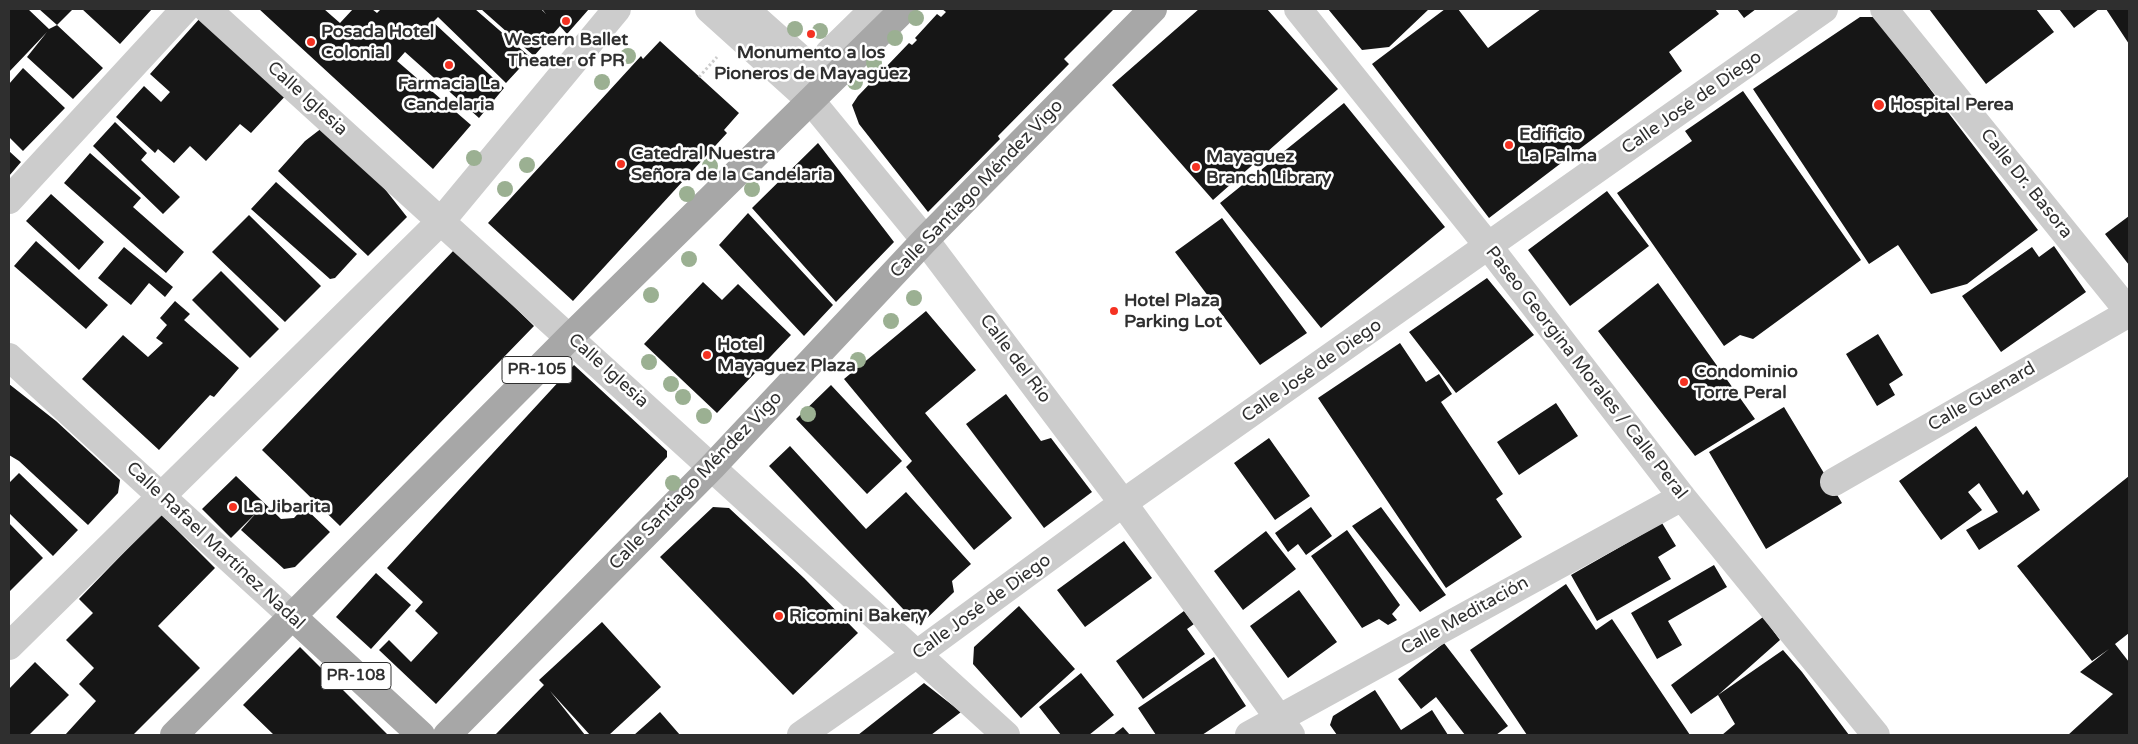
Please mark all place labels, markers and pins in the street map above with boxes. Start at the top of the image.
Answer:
marker: Western Ballet Theater of PR [560,15,572,27]
place label: Posada Hotel Colonial [321,21,434,64]
marker: Monumento a los Pioneros de Mayagüez [805,28,817,40]
place label: Western Ballet Theater of PR [504,29,628,72]
marker: Posada Hotel Colonial [305,36,317,48]
place label: Monumento a los Pioneros de Mayagüez [714,42,908,84]
marker: Farmacia La Candelaria [443,59,455,71]
place label: Farmacia La Candelaria [398,73,500,116]
place label: Hospital Perea [1890,94,2014,116]
marker: Hospital Perea [1872,98,1886,112]
place label: Edificio La Palma [1519,124,1597,166]
marker: Edificio La Palma [1503,139,1515,151]
place label: Catedral Nuestra Señora de la Candelaria [631,143,833,186]
place label: Mayaguez Branch Library [1206,146,1331,188]
marker: Catedral Nuestra Señora de la Candelaria [615,158,627,170]
marker: Mayaguez Branch Library [1190,161,1202,173]
place label: Hotel Plaza Parking Lot [1124,290,1222,332]
marker: Hotel Plaza Parking Lot [1108,305,1120,317]
place label: Hotel Mayaguez Plaza [717,334,856,376]
marker: Hotel Mayaguez Plaza [701,349,713,361]
place label: Condominio Torre Peral [1694,361,1798,404]
marker: Condominio Torre Peral [1678,376,1690,388]
place label: La Jibarita [243,496,331,518]
marker: La Jibarita [227,501,239,513]
place label: Ricomini Bakery [789,605,927,627]
marker: Ricomini Bakery [773,610,785,622]

